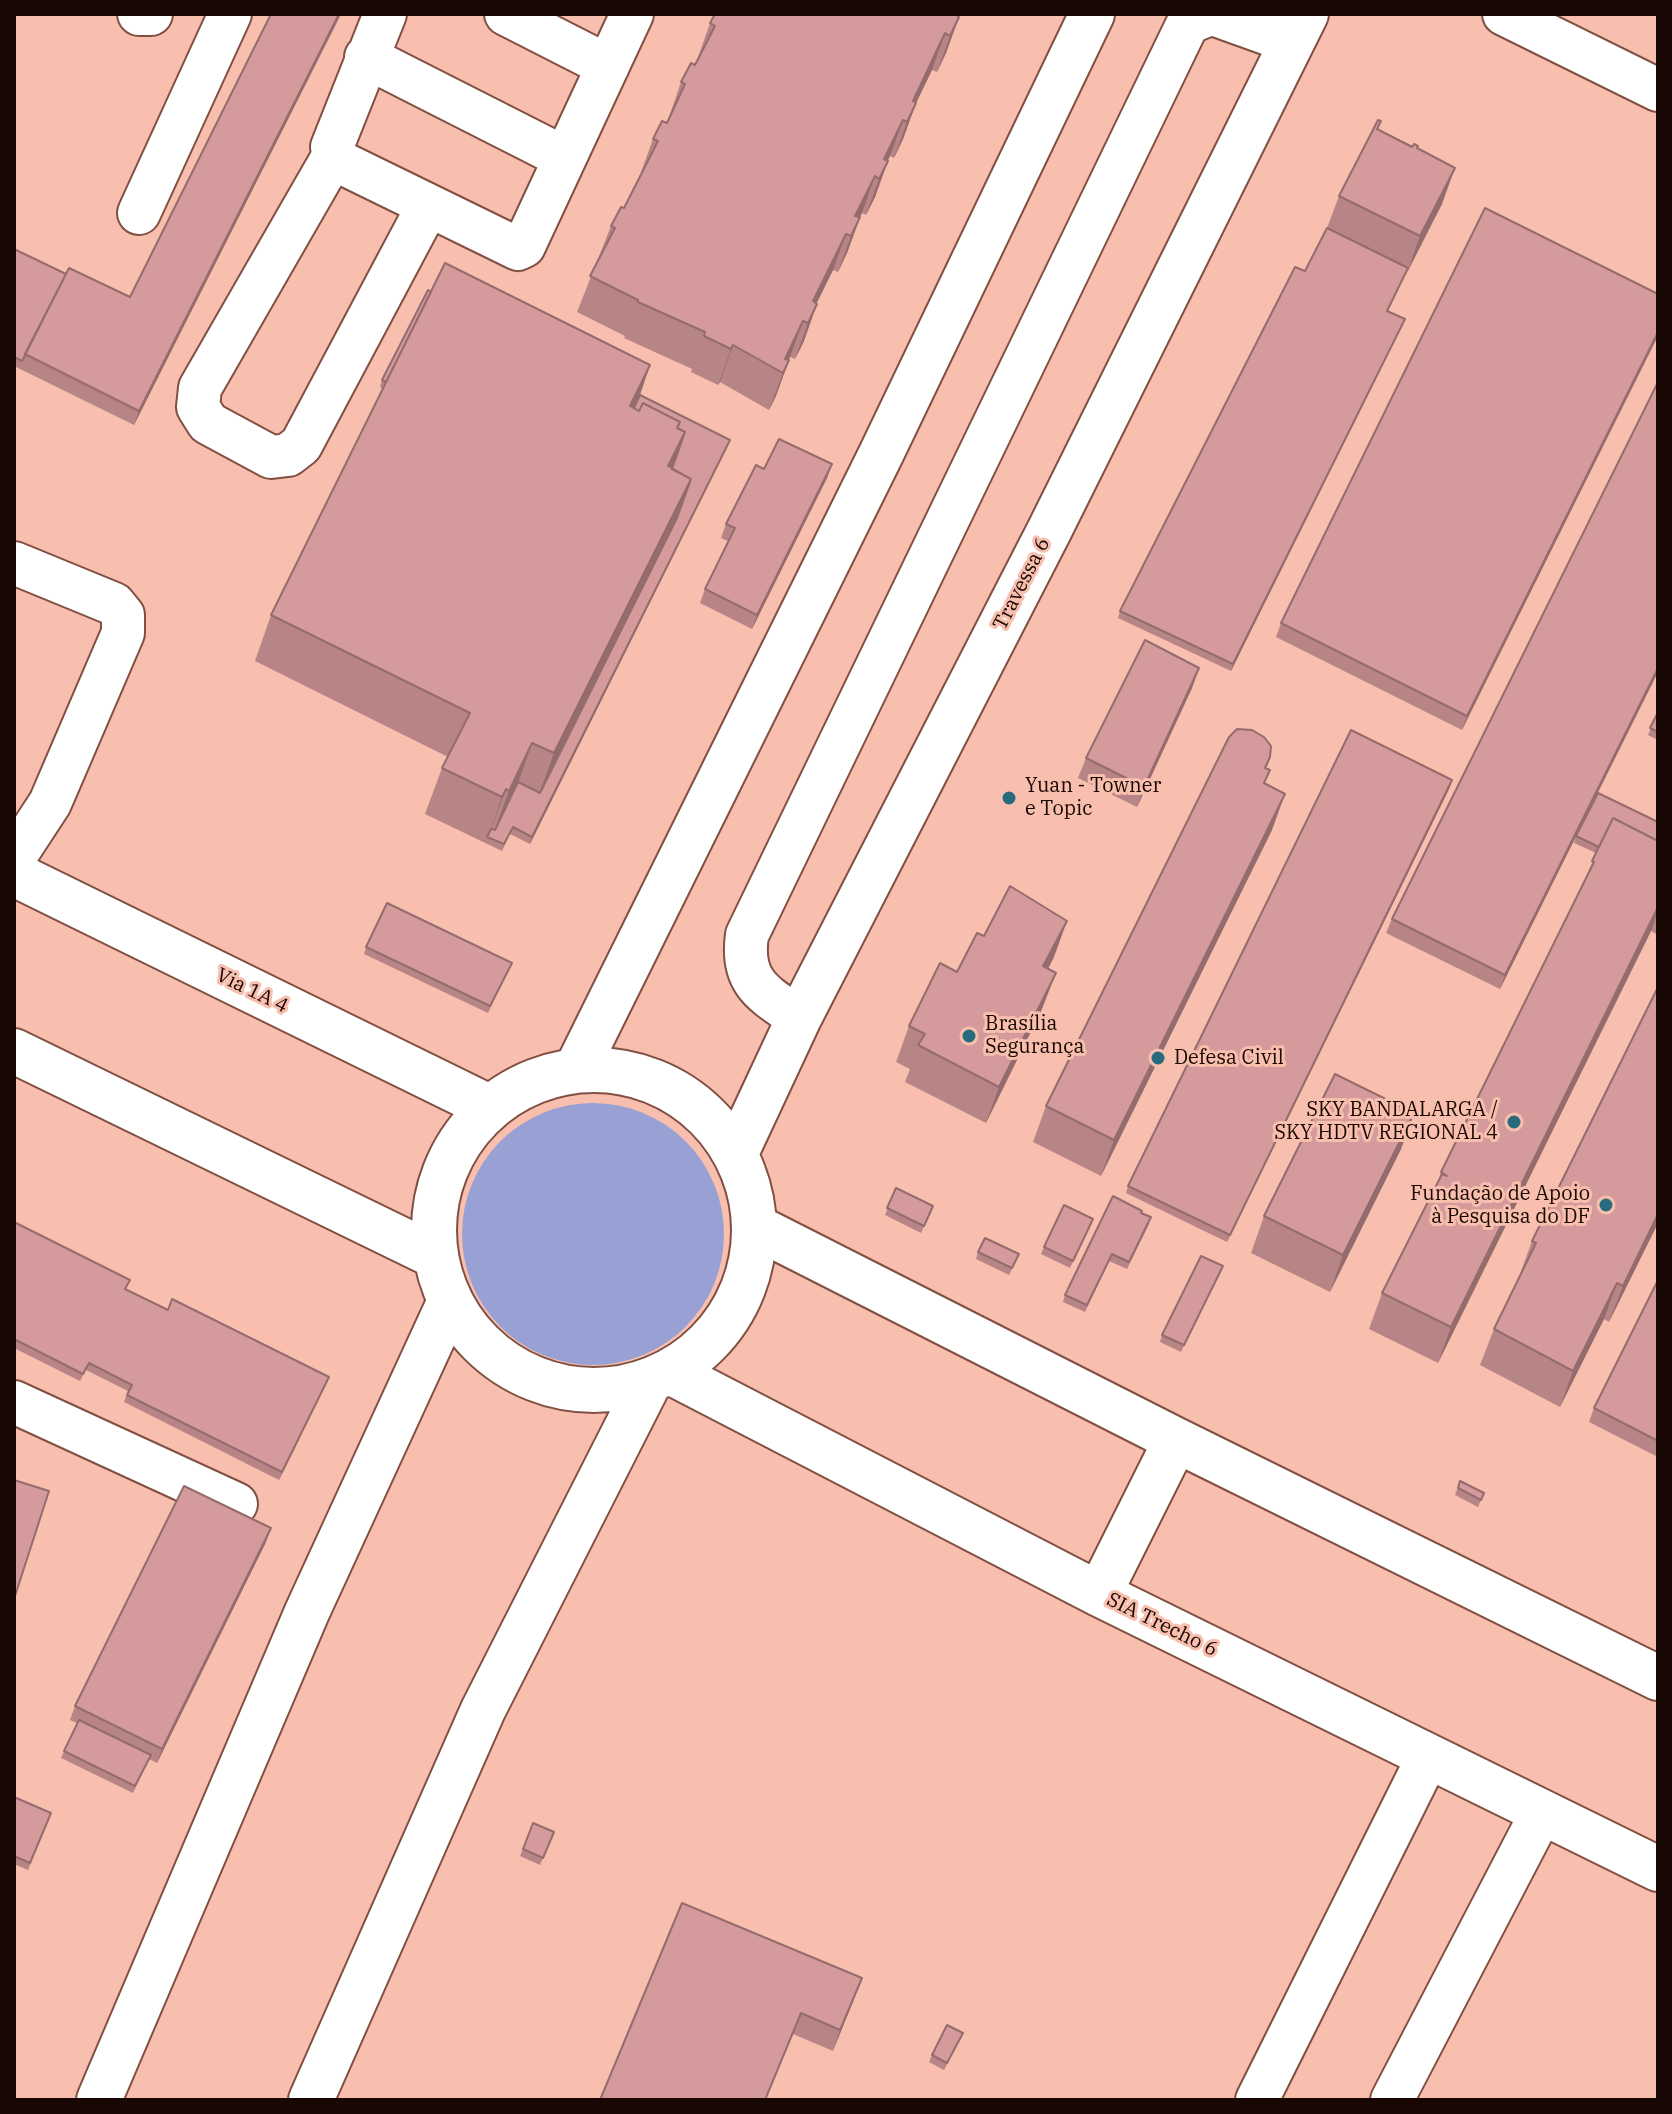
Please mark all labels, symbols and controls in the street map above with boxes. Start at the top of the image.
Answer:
street label: Travessa 6 [989,534,1055,634]
place label: Yuan - Towner e Topic [1025,774,1161,821]
marker: Yuan - Towner e Topic [1000,789,1018,807]
street label: Via 1A 4 [212,963,292,1019]
place label: Brasília Segurança [985,1012,1084,1059]
marker: Brasília Segurança [960,1027,978,1045]
place label: Defesa Civil [1174,1046,1284,1070]
marker: Defesa Civil [1149,1049,1167,1067]
place label: SKY BANDALARGA / SKY HDTV REGIONAL 4 [1274,1098,1498,1145]
marker: SKY BANDALARGA / SKY HDTV REGIONAL 4 [1505,1113,1523,1131]
place label: Fundação de Apoio à Pesquisa do DF [1410,1182,1590,1229]
marker: Fundação de Apoio à Pesquisa do DF [1597,1196,1615,1214]
street label: SIA Trecho 6 [1103,1588,1221,1662]

